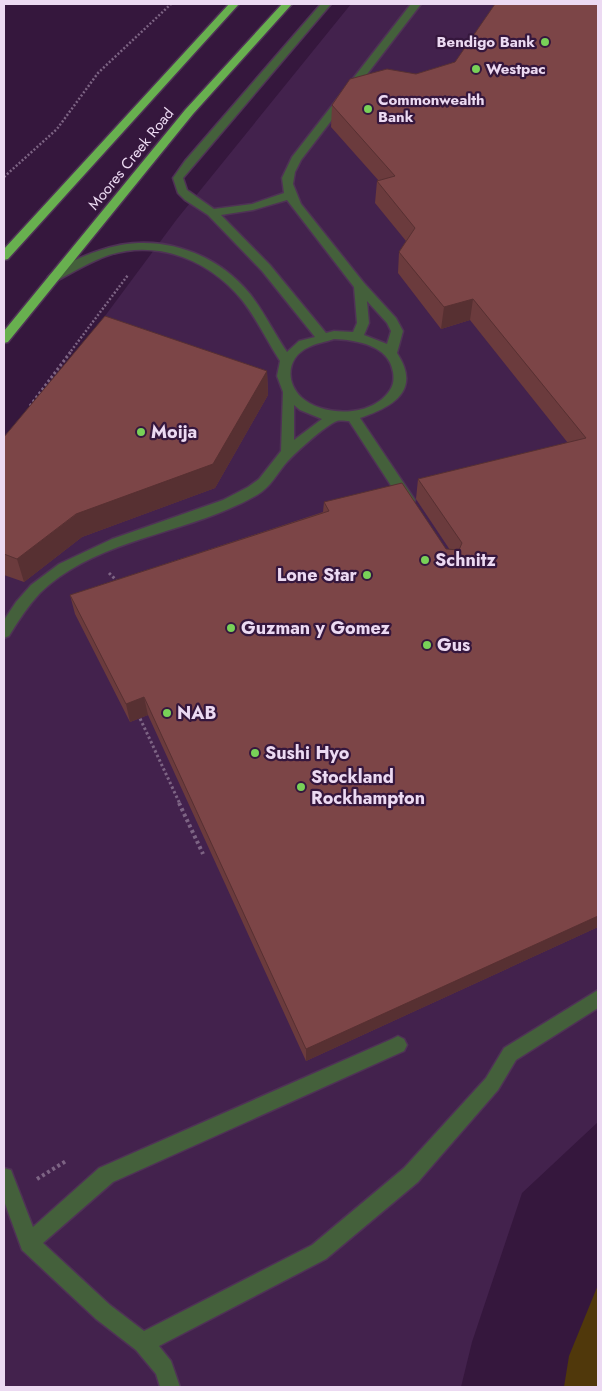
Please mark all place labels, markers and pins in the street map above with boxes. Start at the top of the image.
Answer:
place label: Bendigo Bank [437,31,535,53]
marker: Bendigo Bank [539,36,551,48]
place label: Westpac [486,58,546,80]
marker: Westpac [470,63,482,75]
place label: Commonwealth Bank [378,89,485,128]
marker: Commonwealth Bank [362,103,374,115]
place label: Moija [151,419,197,445]
marker: Moija [135,426,147,438]
place label: Schnitz [435,547,496,573]
marker: Schnitz [419,554,431,566]
place label: Lone Star [277,562,358,588]
marker: Lone Star [361,569,373,581]
place label: Guzman y Gomez [241,615,390,641]
marker: Guzman y Gomez [225,622,237,634]
place label: Gus [437,632,470,658]
marker: Gus [421,639,433,651]
place label: NAB [177,700,217,726]
marker: NAB [161,707,173,719]
place label: Sushi Hyo [265,740,350,766]
marker: Sushi Hyo [249,747,261,759]
place label: Stockland Rockhampton [311,764,425,811]
marker: Stockland Rockhampton [295,781,307,793]

